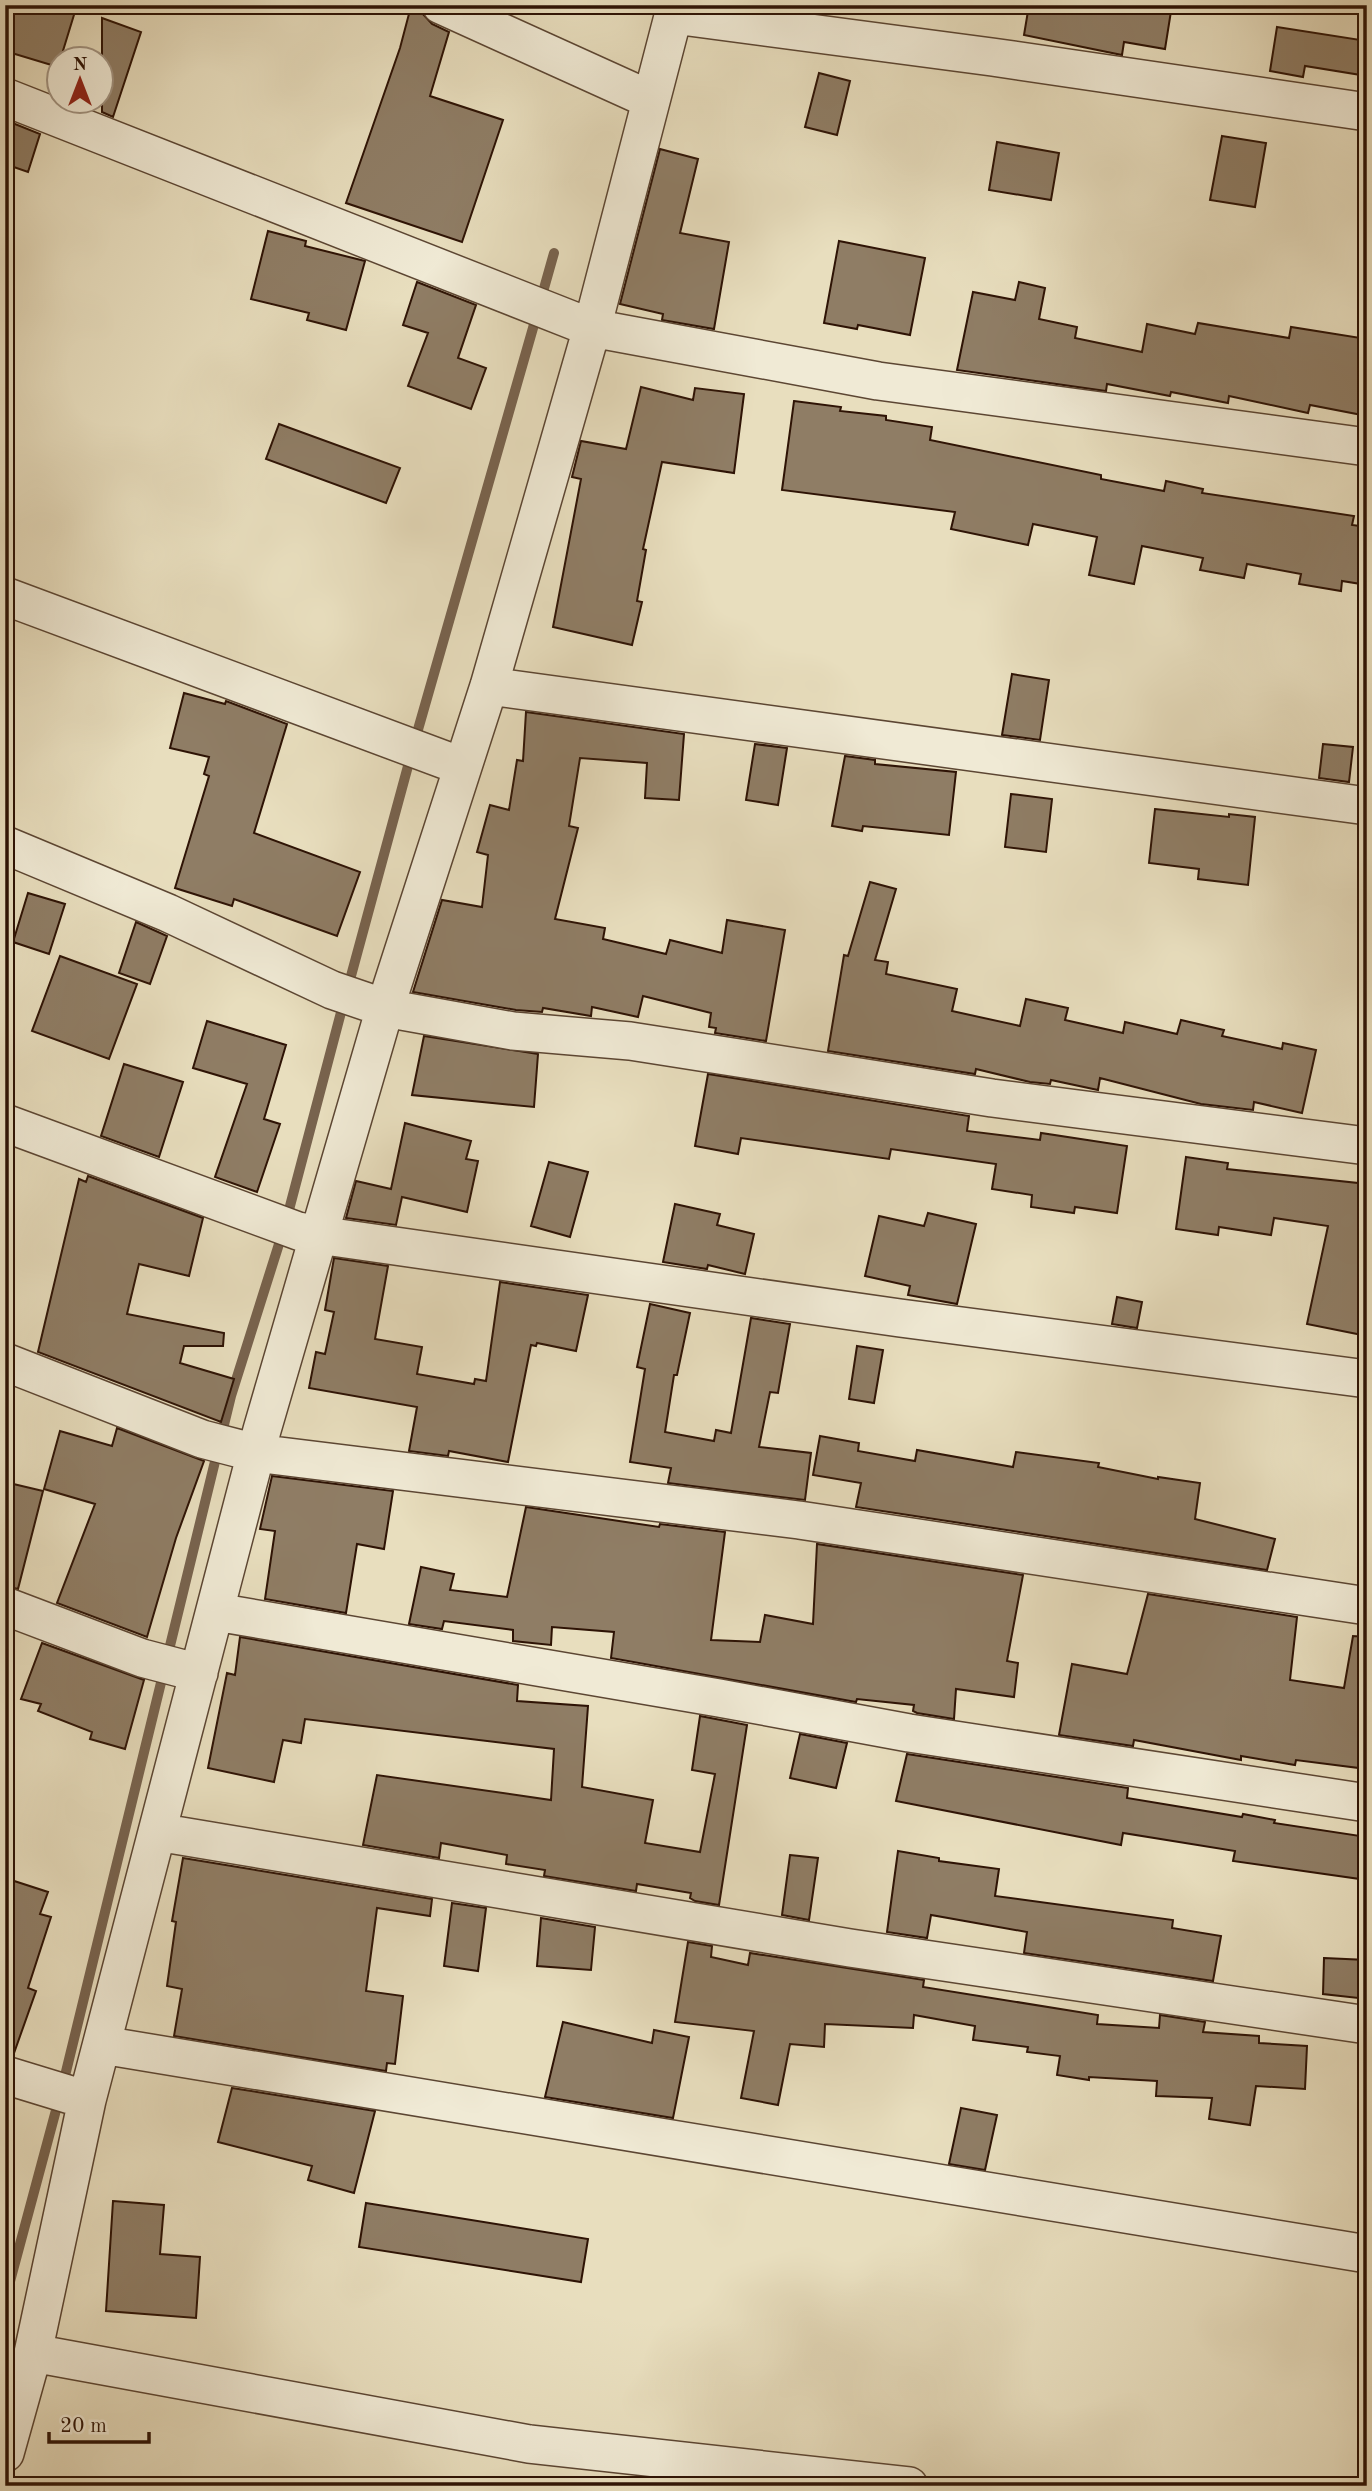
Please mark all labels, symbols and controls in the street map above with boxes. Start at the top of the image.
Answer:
north arrow [46,46,116,116]
text: N [73,56,88,75]
scale bar [49,2400,149,2444]
text: 20 m [60,2416,107,2437]

